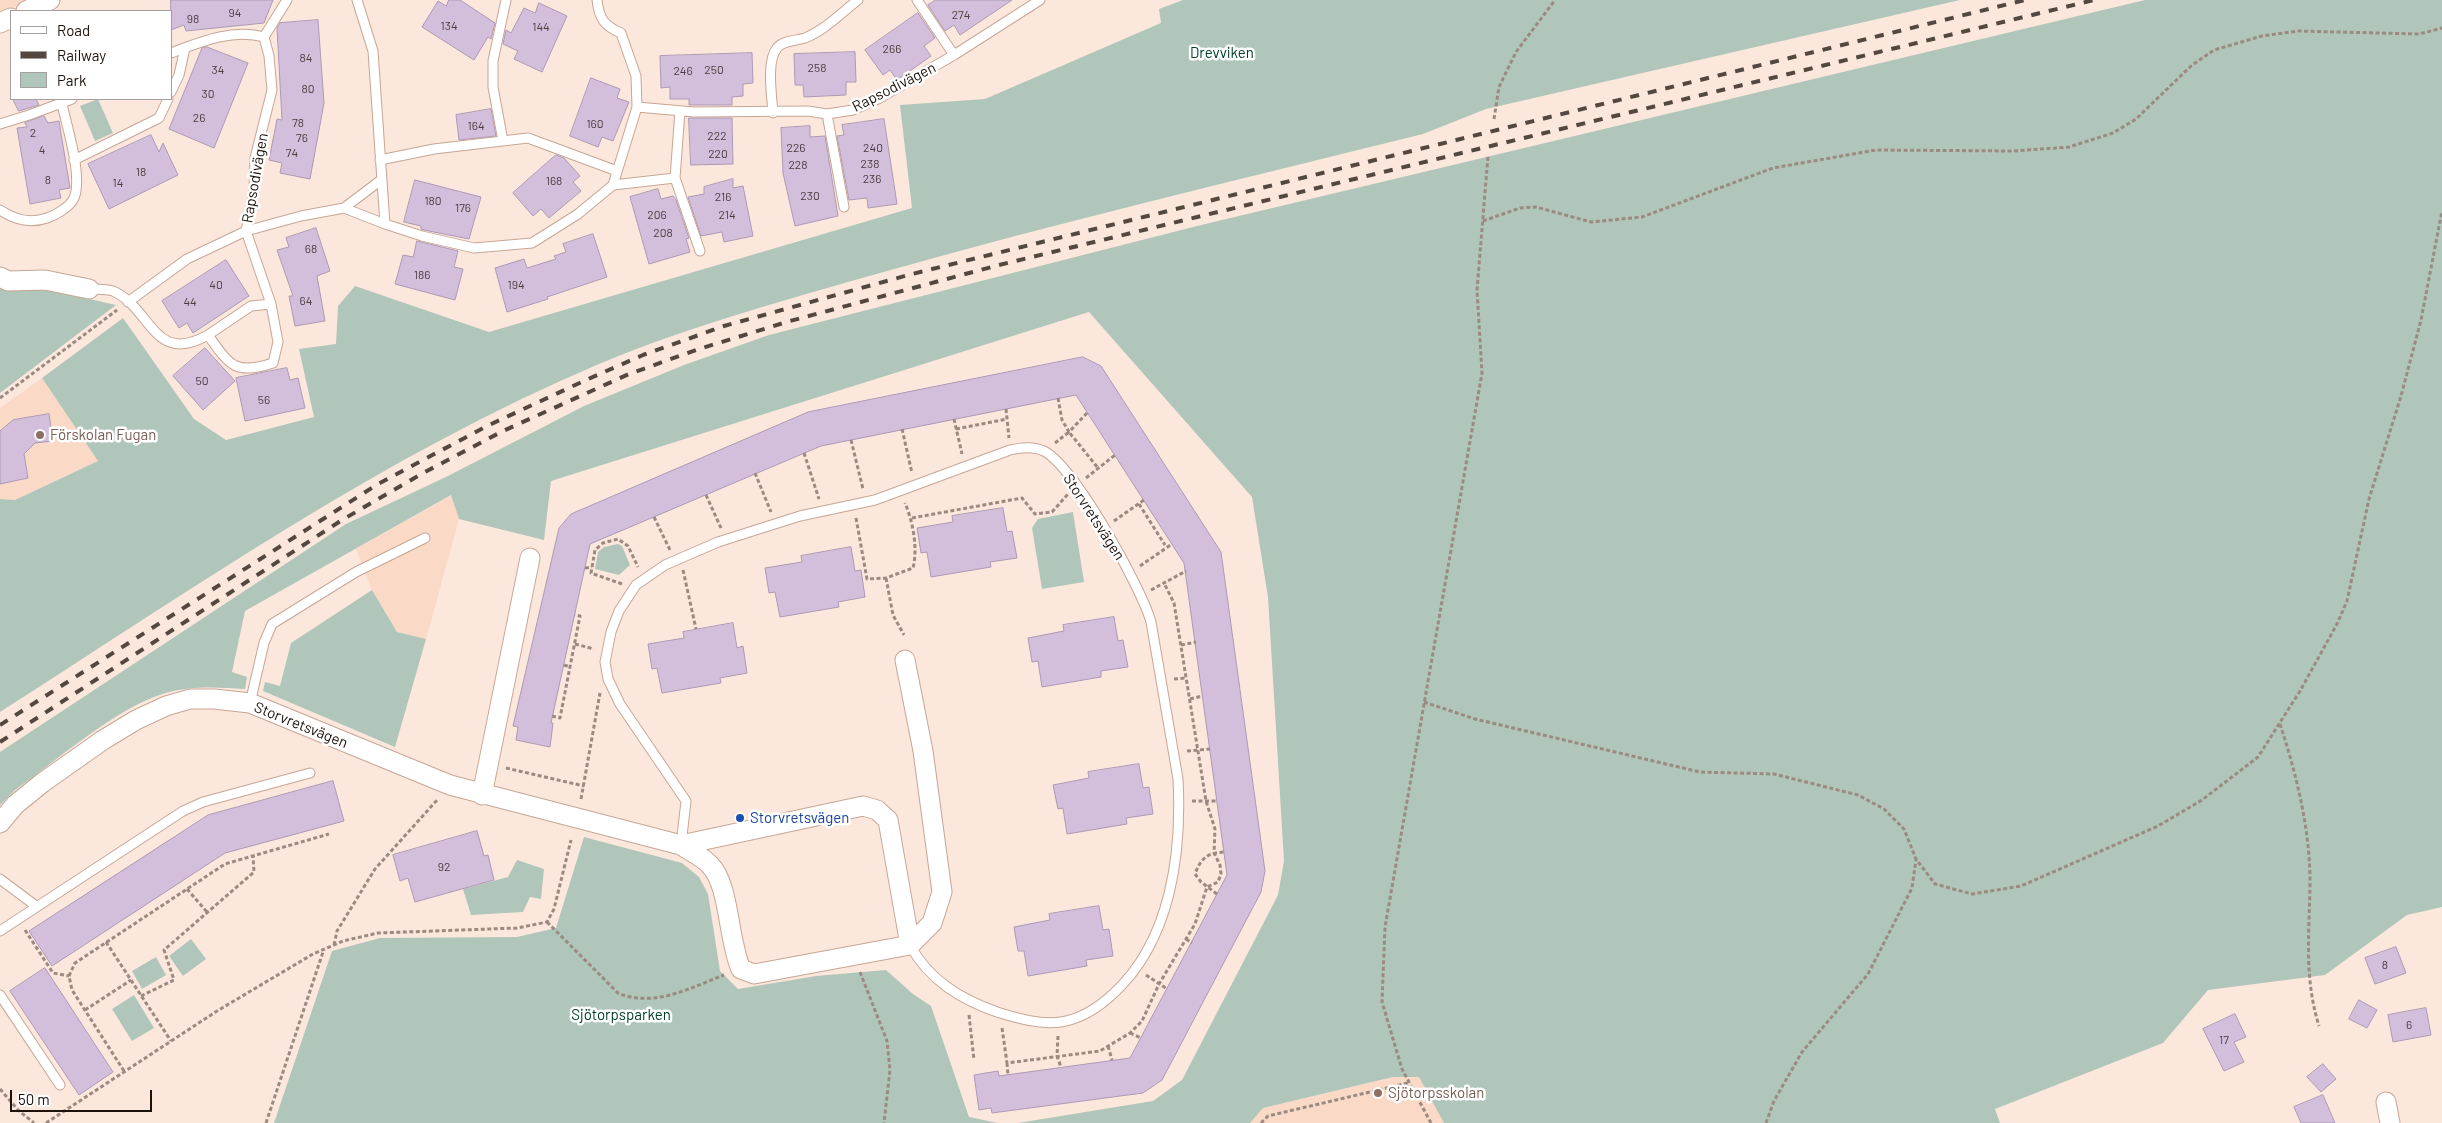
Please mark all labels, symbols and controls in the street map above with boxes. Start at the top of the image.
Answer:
house number: 94 [229,6,241,20]
house number: 274 [952,8,970,22]
legend [10,10,172,100]
house number: 98 [187,12,199,26]
house number: 134 [441,19,457,33]
house number: 144 [532,20,550,34]
text: Road [57,21,90,39]
house number: 266 [883,42,901,56]
park label: Drevviken [1190,44,1254,62]
text: Railway [57,46,106,64]
house number: 84 [300,51,312,65]
street label: Rapsodivägen [849,58,939,116]
house number: 258 [808,61,826,75]
house number: 34 [212,63,224,77]
house number: 250 [704,63,724,77]
house number: 246 [673,64,693,78]
text: Park [57,71,86,89]
house number: 80 [301,82,315,96]
house number: 30 [202,87,214,101]
house number: 26 [193,111,205,125]
house number: 78 [292,116,304,130]
house number: 160 [586,117,604,131]
house number: 164 [468,119,484,133]
house number: 2 [30,126,36,140]
house number: 222 [707,129,727,143]
house number: 76 [296,131,308,145]
street label: Rapsodivägen [238,132,272,224]
house number: 226 [786,141,806,155]
house number: 240 [863,141,883,155]
house number: 4 [39,143,45,157]
house number: 74 [286,146,298,160]
house number: 220 [708,147,728,161]
house number: 238 [861,157,879,171]
house number: 228 [788,158,808,172]
house number: 18 [136,165,146,179]
house number: 236 [863,172,881,186]
house number: 8 [45,173,51,187]
house number: 168 [546,174,562,188]
house number: 14 [113,176,123,190]
house number: 230 [800,189,820,203]
house number: 216 [715,190,731,204]
house number: 180 [424,194,442,208]
house number: 176 [455,201,471,215]
house number: 206 [647,208,667,222]
house number: 214 [718,208,736,222]
house number: 208 [653,226,673,240]
house number: 68 [305,242,317,256]
house number: 186 [414,268,430,282]
house number: 40 [209,278,223,292]
house number: 194 [507,278,525,292]
house number: 64 [300,294,312,308]
house number: 44 [183,295,197,309]
house number: 50 [196,374,208,388]
house number: 56 [258,393,270,407]
place label: Förskolan Fugan [50,426,156,444]
marker: Förskolan Fugan [34,429,46,441]
street label: Storvretsvägen [1059,470,1129,564]
street label: Storvretsvägen [252,698,350,752]
place label: Storvretsvägen [750,809,849,827]
marker: Storvretsvägen [734,812,746,824]
house number: 92 [438,860,450,874]
house number: 8 [2382,958,2388,972]
park label: Sjötorpsparken [571,1006,671,1024]
house number: 6 [2406,1018,2412,1032]
house number: 17 [2219,1033,2229,1047]
scale bar [12,1080,155,1112]
place label: Sjötorpsskolan [1388,1084,1484,1102]
marker: Sjötorpsskolan [1372,1087,1384,1099]
text: 50 m [18,1090,50,1108]

